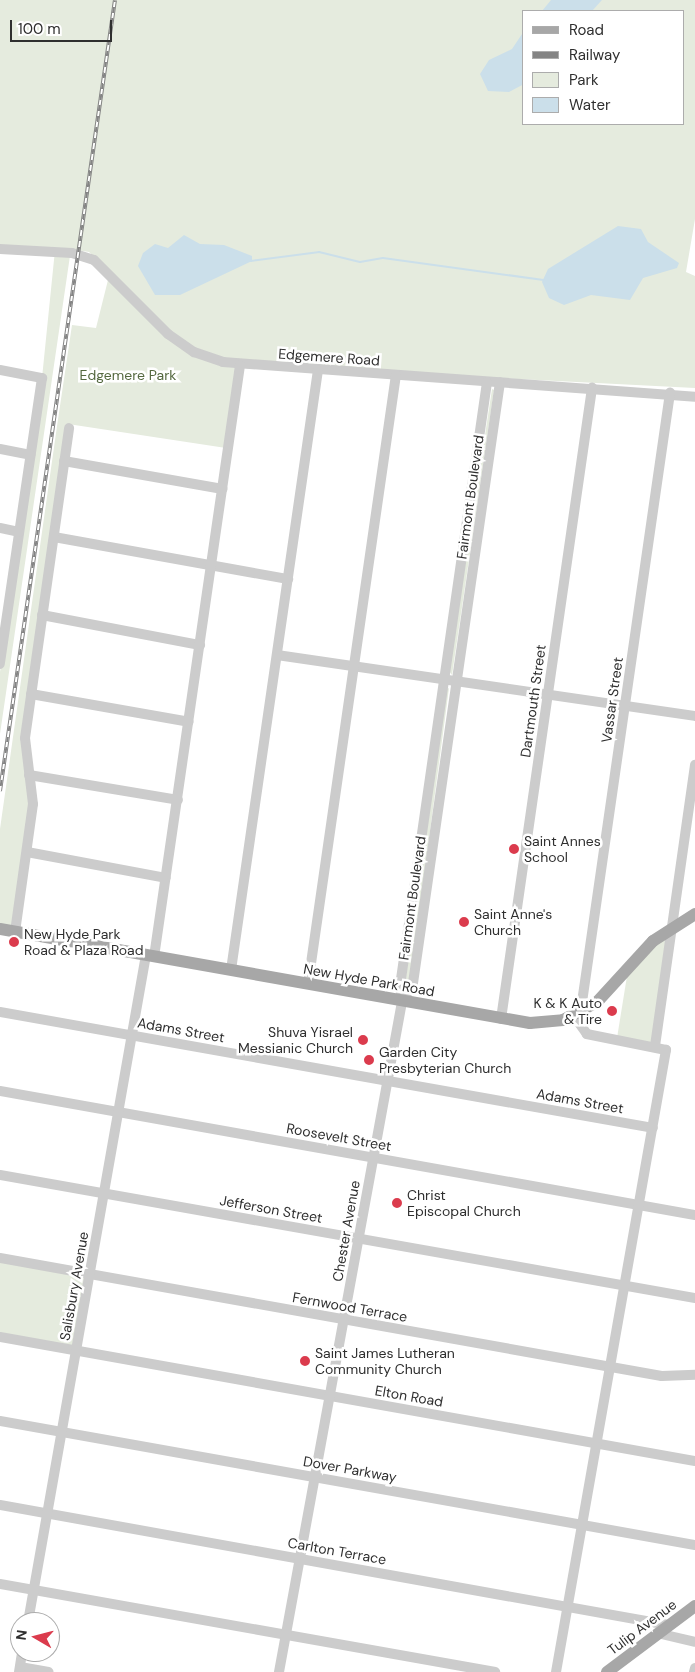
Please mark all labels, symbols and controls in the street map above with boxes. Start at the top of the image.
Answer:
scale bar [12,10,115,42]
legend [522,10,685,125]
text: 100 m [18,19,61,39]
text: Road [569,20,604,40]
text: Railway [569,45,620,65]
text: Park [569,70,599,90]
text: Water [569,95,610,115]
street label: Edgemere Road [278,345,380,369]
park label: Edgemere Park [80,367,176,383]
street label: Fairmont Boulevard [453,434,487,560]
street label: Dartmouth Street [517,644,549,758]
street label: Vassar Street [598,656,626,744]
place label: Saint Annes School [524,833,601,866]
street label: Fairmont Boulevard [395,835,429,961]
marker: Saint Annes School [508,843,520,855]
place label: Saint Anne's Church [474,906,552,939]
marker: Saint Anne's Church [458,916,470,928]
place label: New Hyde Park Road & Plaza Road [24,926,144,959]
marker: New Hyde Park Road & Plaza Road [8,936,20,948]
street label: New Hyde Park Road [302,960,436,1000]
place label: K & K Auto & Tire [533,995,602,1028]
marker: K & K Auto & Tire [606,1005,618,1017]
street label: Adams Street [136,1014,226,1046]
place label: Shuva Yisrael Messianic Church [238,1024,353,1056]
marker: Shuva Yisrael Messianic Church [357,1034,369,1046]
place label: Garden City Presbyterian Church [379,1044,511,1076]
marker: Garden City Presbyterian Church [363,1054,375,1066]
street label: Adams Street [535,1085,625,1117]
street label: Roosevelt Street [285,1120,393,1154]
street label: Chester Avenue [329,1179,363,1283]
place label: Christ Episcopal Church [407,1187,521,1220]
street label: Jefferson Street [218,1192,324,1226]
marker: Christ Episcopal Church [391,1197,403,1209]
street label: Salisbury Avenue [56,1230,92,1342]
street label: Fernwood Terrace [291,1289,409,1325]
place label: Saint James Lutheran Community Church [315,1345,455,1378]
marker: Saint James Lutheran Community Church [299,1355,311,1367]
street label: Elton Road [374,1382,444,1410]
street label: Dover Parkway [302,1453,398,1485]
street label: Carlton Terrace [286,1534,388,1568]
street label: Tulip Avenue [604,1596,680,1658]
north arrow [10,1612,60,1662]
text: N [12,1629,31,1641]

